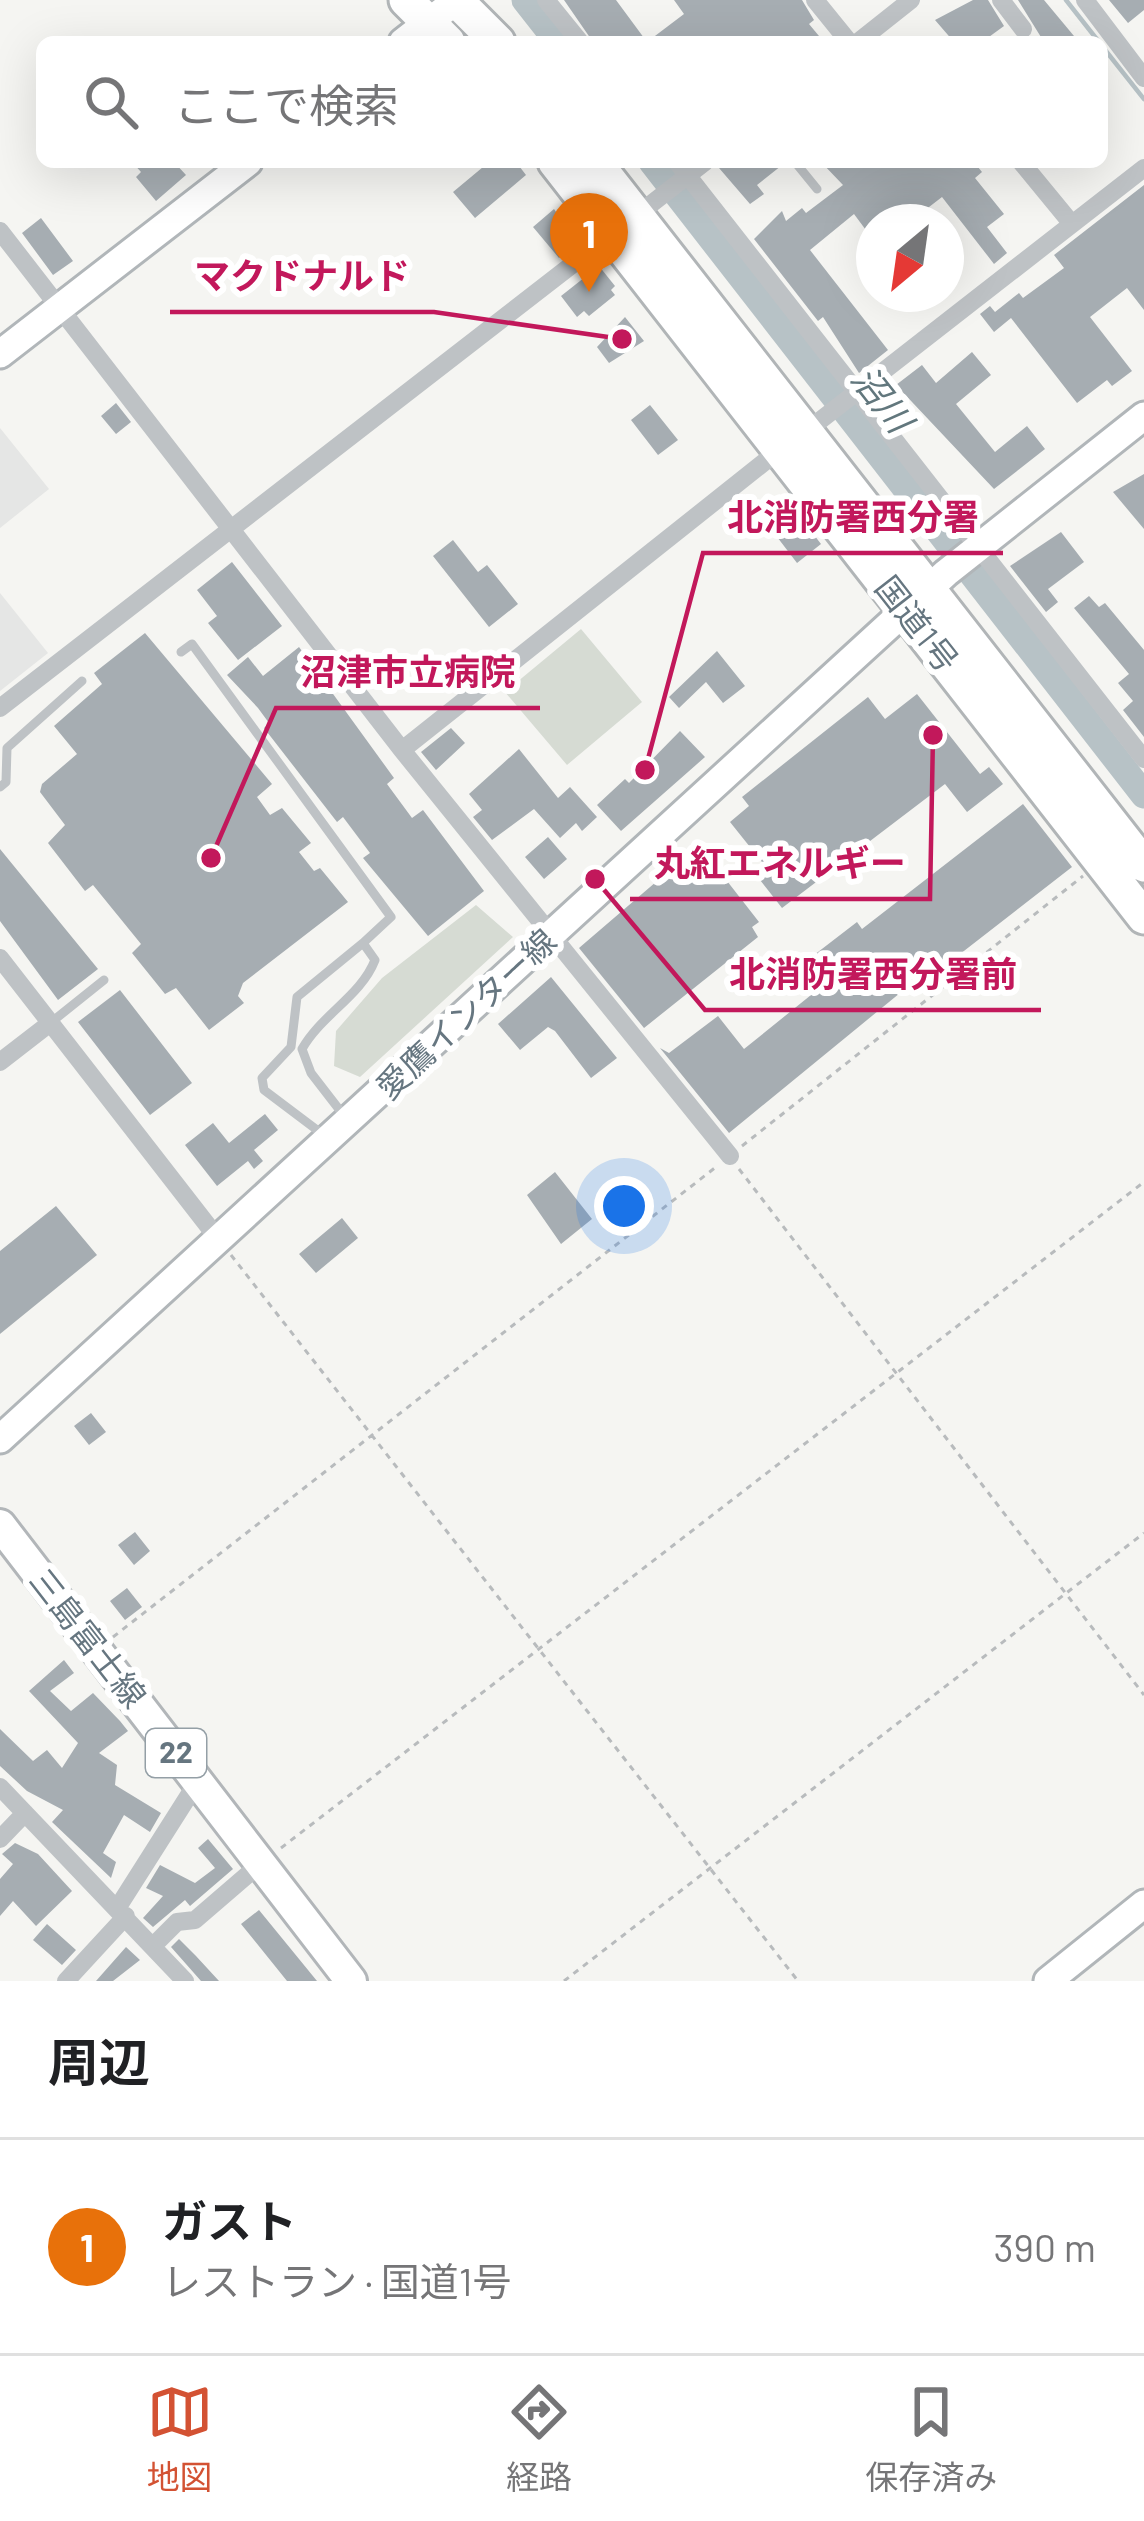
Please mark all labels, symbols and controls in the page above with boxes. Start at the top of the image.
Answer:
search box [36,36,1108,168]
icon: search [78,69,144,135]
text: ここで検索 [174,77,399,131]
pin: 1 [550,193,628,292]
north arrow [856,204,964,312]
callout: マクドナルド [170,240,434,312]
text: マクドナルド [194,253,410,296]
water label: 沼川 [844,356,925,443]
callout: 北消防署西分署 [703,481,1003,553]
text: 北消防署西分署 [727,494,979,537]
street label: 国道1号 [868,568,968,679]
callout: 沼津市立病院 [276,636,540,708]
text: 沼津市立病院 [300,649,516,692]
callout: 丸紅エネルギー [630,827,930,899]
text: 丸紅エネルギー [654,840,906,883]
street label: 愛鷹インター線 [367,920,563,1107]
callout: 北消防署西分署前 [705,938,1041,1010]
text: 北消防署西分署前 [729,951,1017,994]
your location [594,1176,654,1236]
street label: 三島富士線 [22,1560,155,1715]
road number: 22 [146,1729,206,1777]
text: 周辺 [48,2030,150,2091]
text: ガスト [162,2193,297,2247]
text: 1 [80,2223,94,2270]
text: 390 m [994,2223,1096,2270]
text: レストラン · 国道1号 [162,2257,511,2304]
tab: 地図 [147,2379,213,2499]
tab: 経路 [506,2379,572,2499]
tab: 保存済み [865,2379,997,2499]

